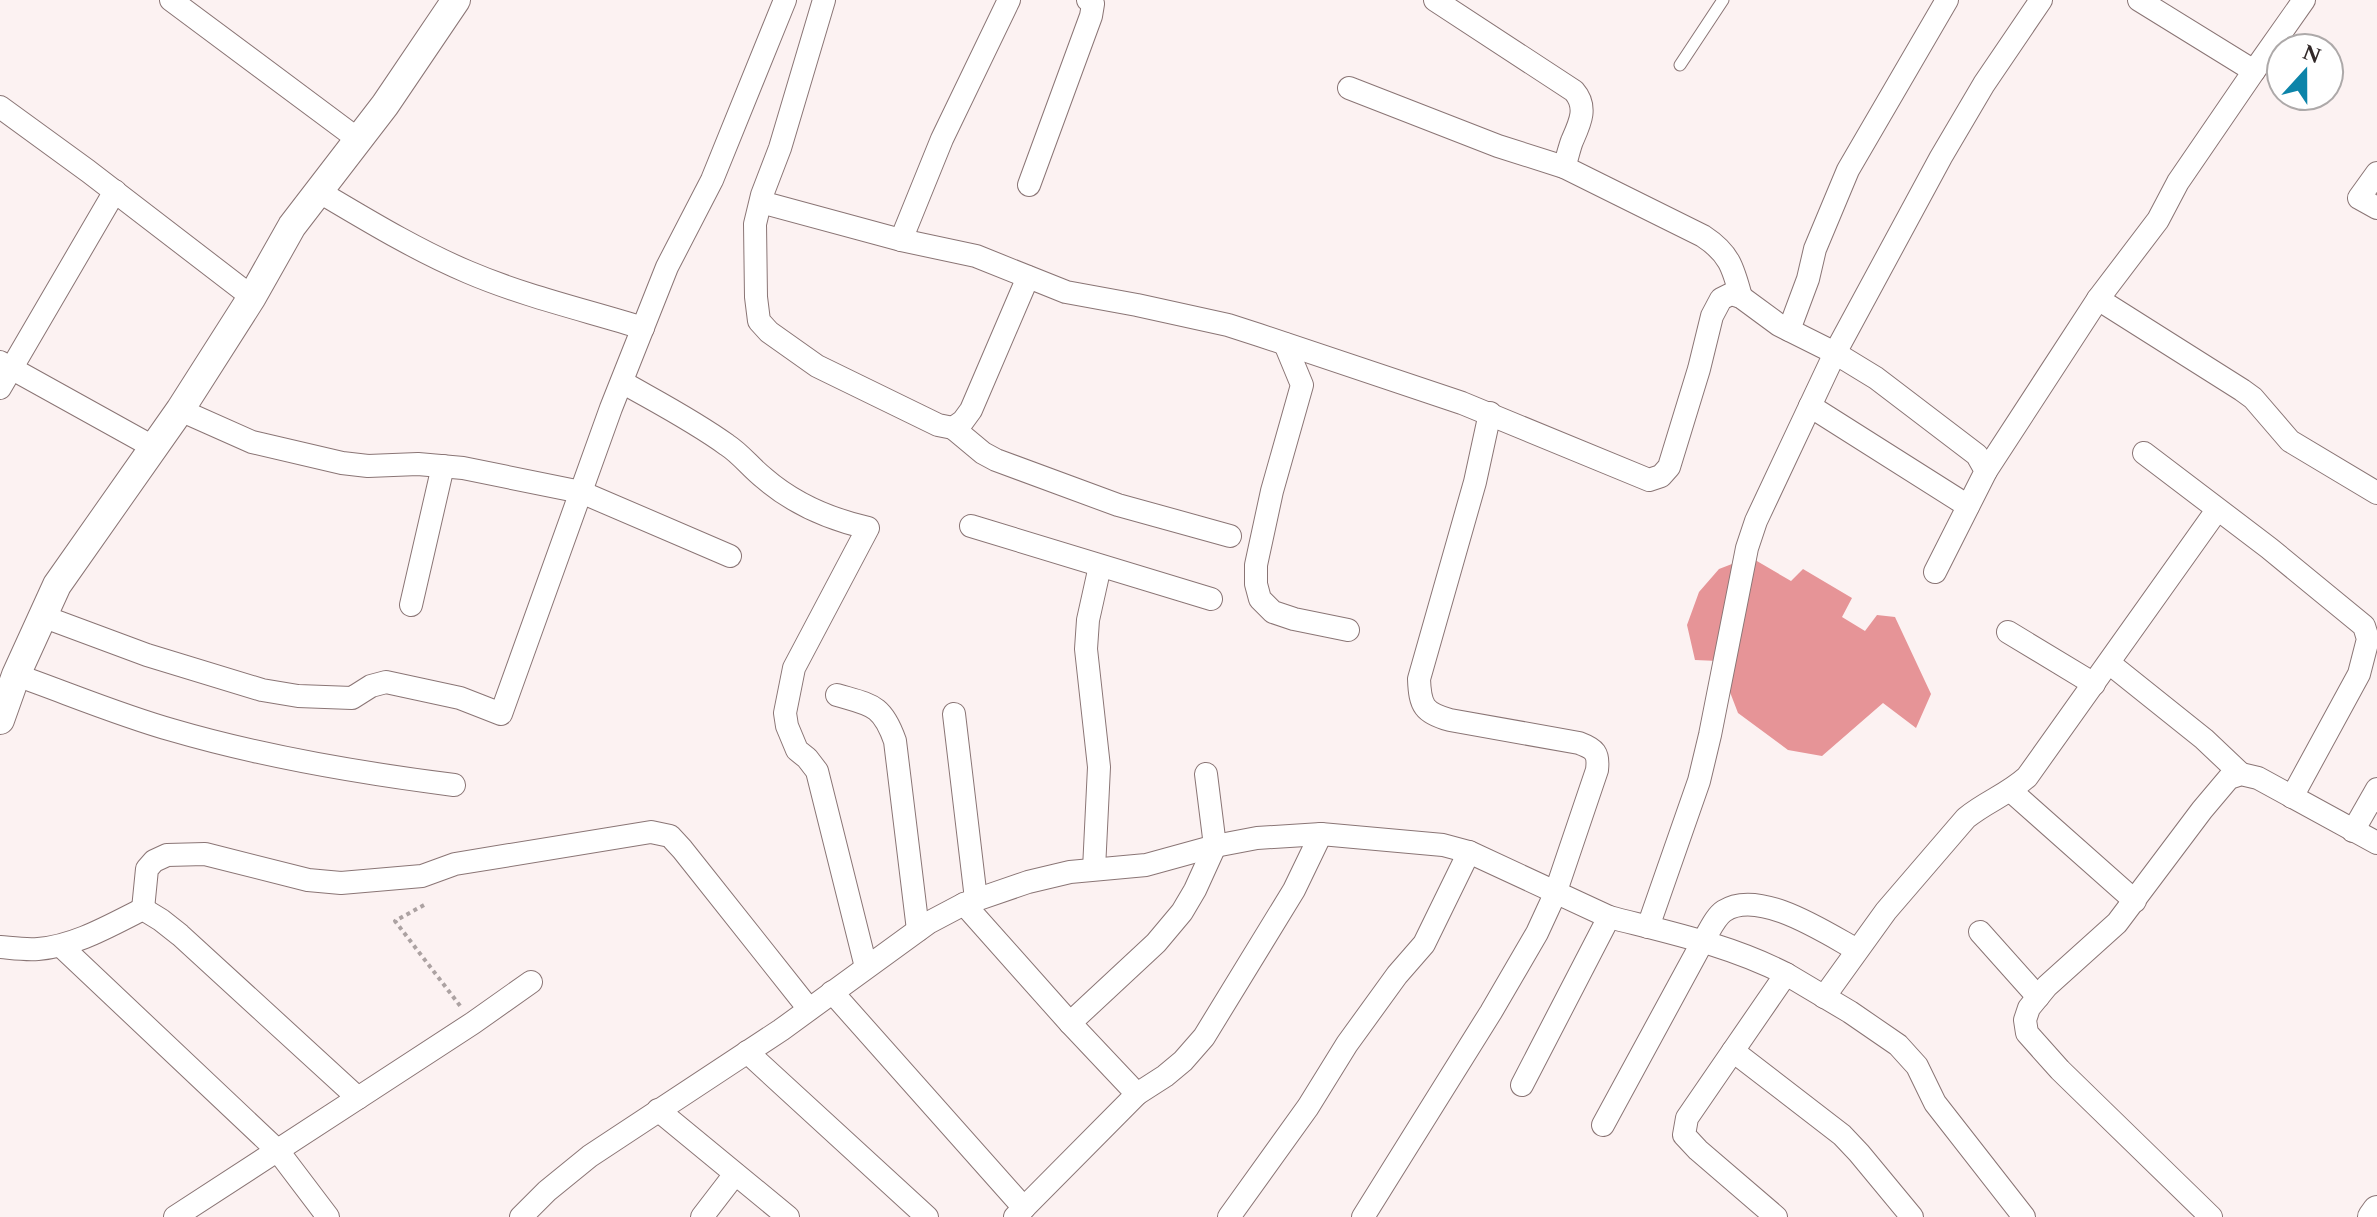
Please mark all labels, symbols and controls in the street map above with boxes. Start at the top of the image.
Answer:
north arrow [2265,32,2345,112]
text: N [2297,36,2326,73]

